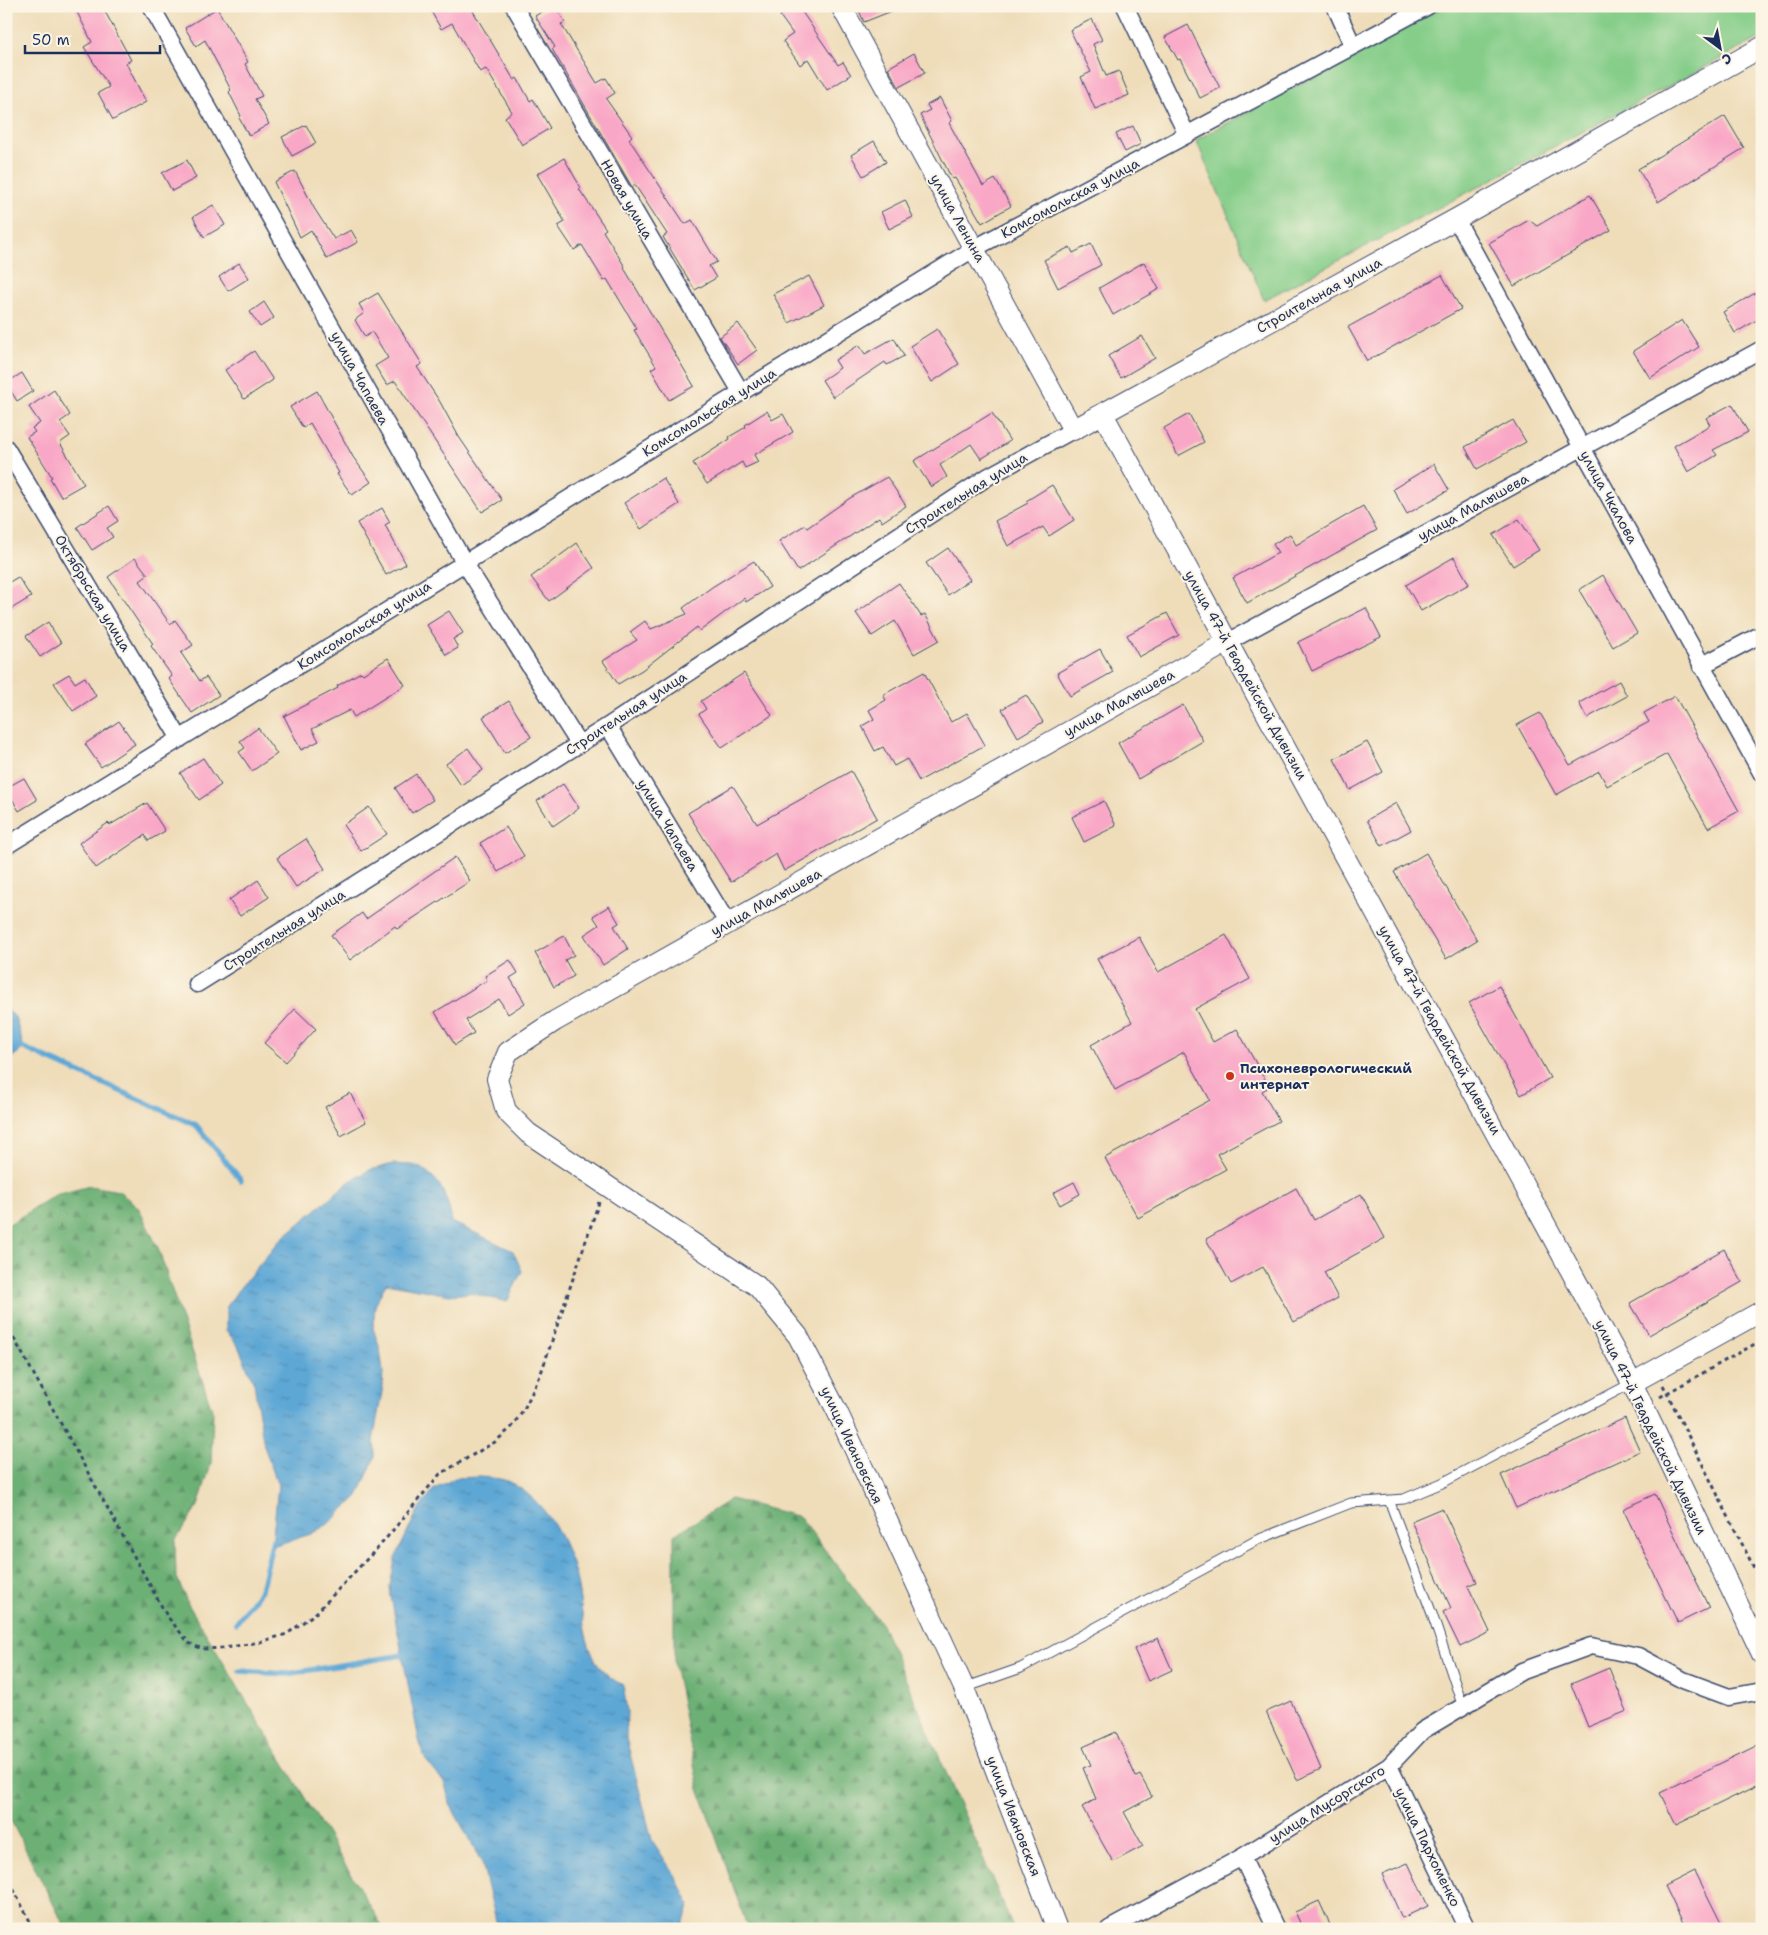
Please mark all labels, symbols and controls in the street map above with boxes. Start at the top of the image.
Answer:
scale bar [25,22,160,54]
north arrow [1696,22,1746,72]
text: 50 m [32,30,70,50]
text: С [1718,49,1735,69]
street label: Комсомольская улица [998,154,1143,242]
street label: Новая улица [597,156,657,242]
street label: улица Ленина [926,171,990,266]
street label: Строительная улица [1253,253,1385,337]
street label: улица Чапаева [327,328,393,428]
street label: Комсомольская улица [639,363,779,461]
street label: улица Чкалова [1576,447,1642,547]
street label: Строительная улица [902,448,1031,538]
street label: улица Малышева [1415,469,1532,545]
street label: Октябрьская улица [51,531,135,655]
street label: улица 47-й Гвардейской Дивизии [1181,567,1311,783]
street label: Комсомольская улица [294,576,434,674]
street label: улица Малышева [1061,665,1178,741]
street label: Строительная улица [562,667,690,759]
street label: улица Чапаева [633,776,703,875]
street label: улица Малышева [708,864,825,940]
street label: Строительная улица [220,885,349,975]
street label: улица 47-й Гвардейской Дивизии [1375,922,1505,1138]
place label: Психоневрологический интернат [1240,1059,1412,1093]
marker: Психоневрологический интернат [1224,1070,1236,1082]
street label: улица 47-й Гвардейской Дивизии [1591,1317,1711,1537]
street label: улица Ивановская [817,1383,887,1507]
street label: улица Ивановская [983,1753,1045,1879]
street label: улица Мусоргского [1266,1761,1388,1847]
street label: улица Пархоменко [1391,1784,1465,1910]

